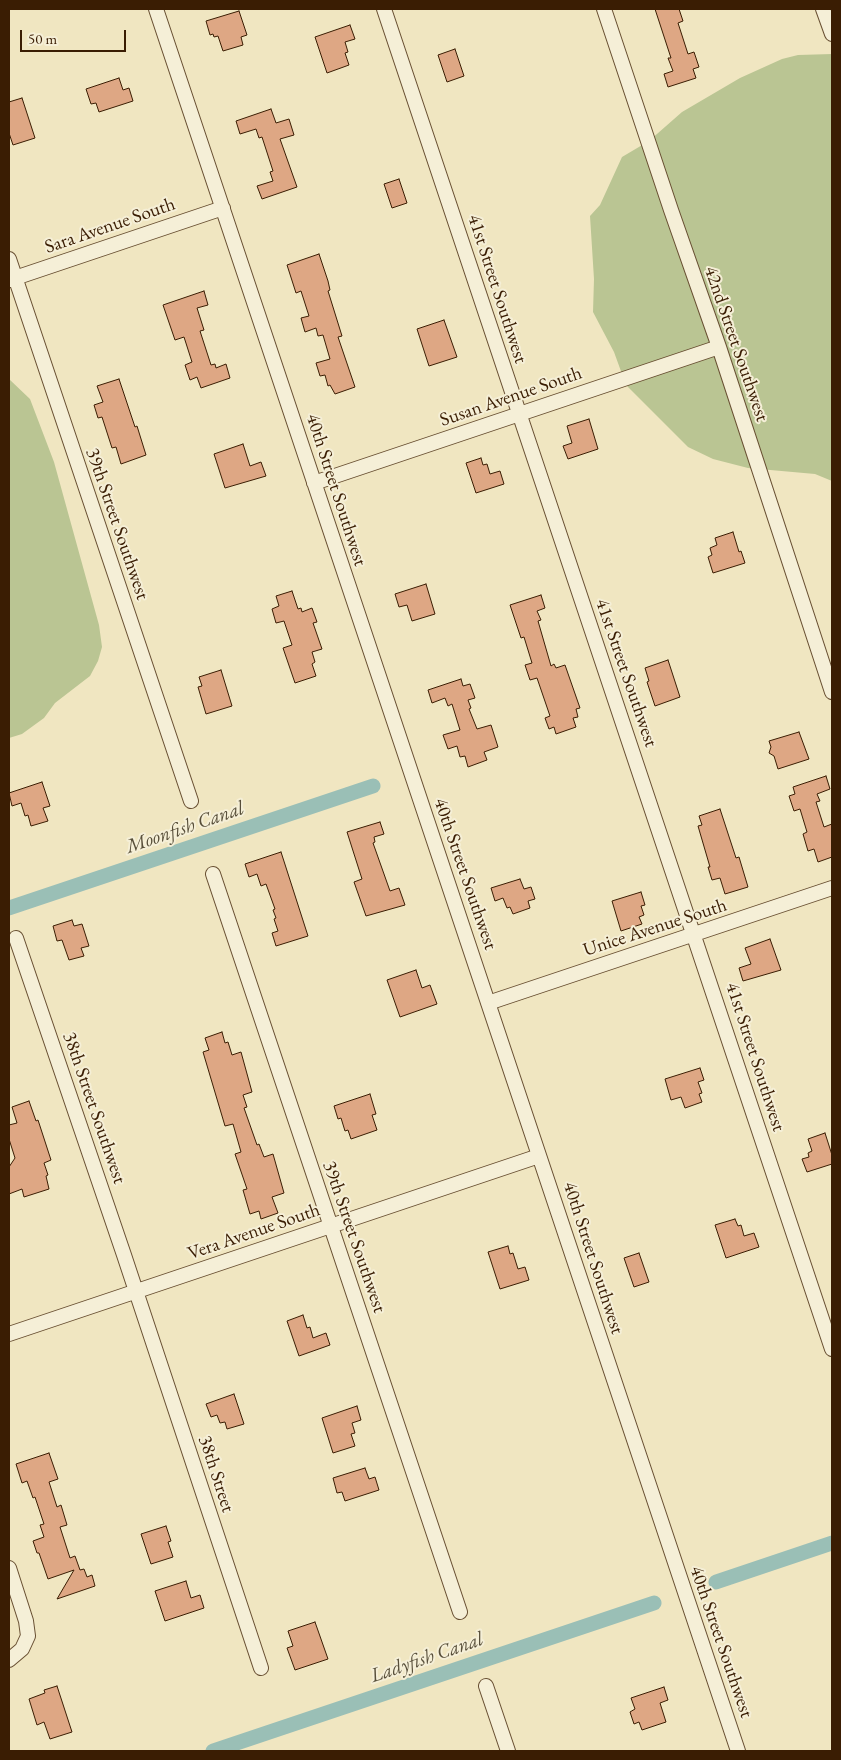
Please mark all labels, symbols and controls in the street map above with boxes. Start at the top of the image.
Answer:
scale bar [22,20,129,52]
text: 50 m [28,29,57,48]
street label: Sara Avenue South [42,193,178,259]
street label: 41st Street Southwest [462,212,532,366]
street label: 42nd Street Southwest [699,263,773,425]
street label: Susan Avenue South [437,362,585,432]
street label: 40th Street Southwest [301,411,371,569]
street label: 39th Street Southwest [80,445,154,603]
street label: 41st Street Southwest [590,596,662,750]
street label: 40th Street Southwest [428,795,502,953]
water label: Moonfish Canal [123,797,247,859]
street label: Unice Avenue South [580,894,730,962]
street label: 41st Street Southwest [720,980,790,1134]
street label: 38th Street Southwest [57,1029,131,1187]
street label: 39th Street Southwest [317,1158,391,1316]
street label: 40th Street Southwest [558,1179,628,1337]
street label: Vera Avenue South [185,1199,323,1265]
street label: 38th Street [193,1433,239,1515]
street label: 40th Street Southwest [684,1563,758,1721]
water label: Ladyfish Canal [367,1627,487,1689]

